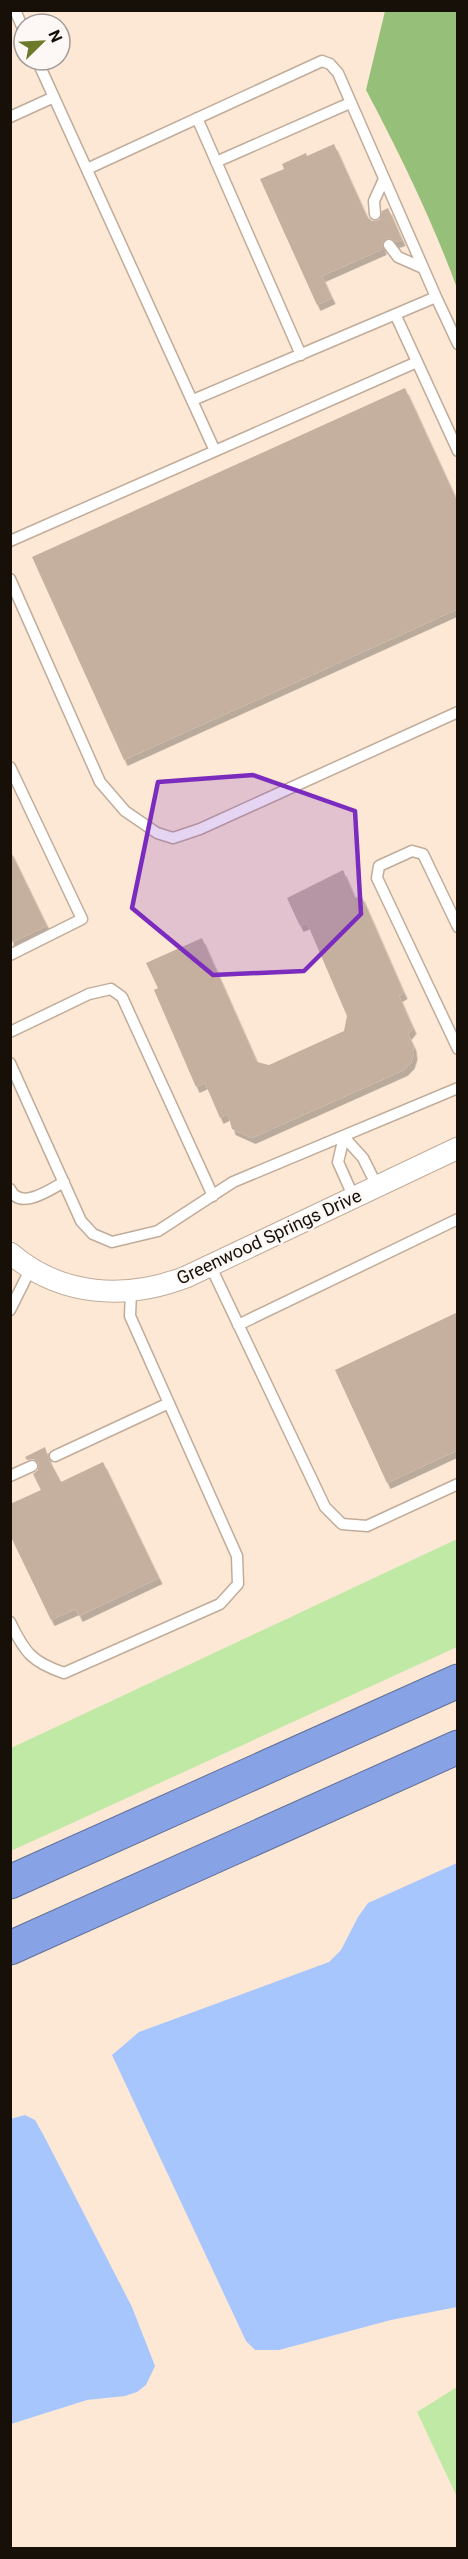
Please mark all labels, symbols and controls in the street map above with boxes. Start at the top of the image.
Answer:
north arrow [12,12,72,72]
text: N [44,27,66,45]
street label: Greenwood Springs Drive [173,1184,365,1289]

